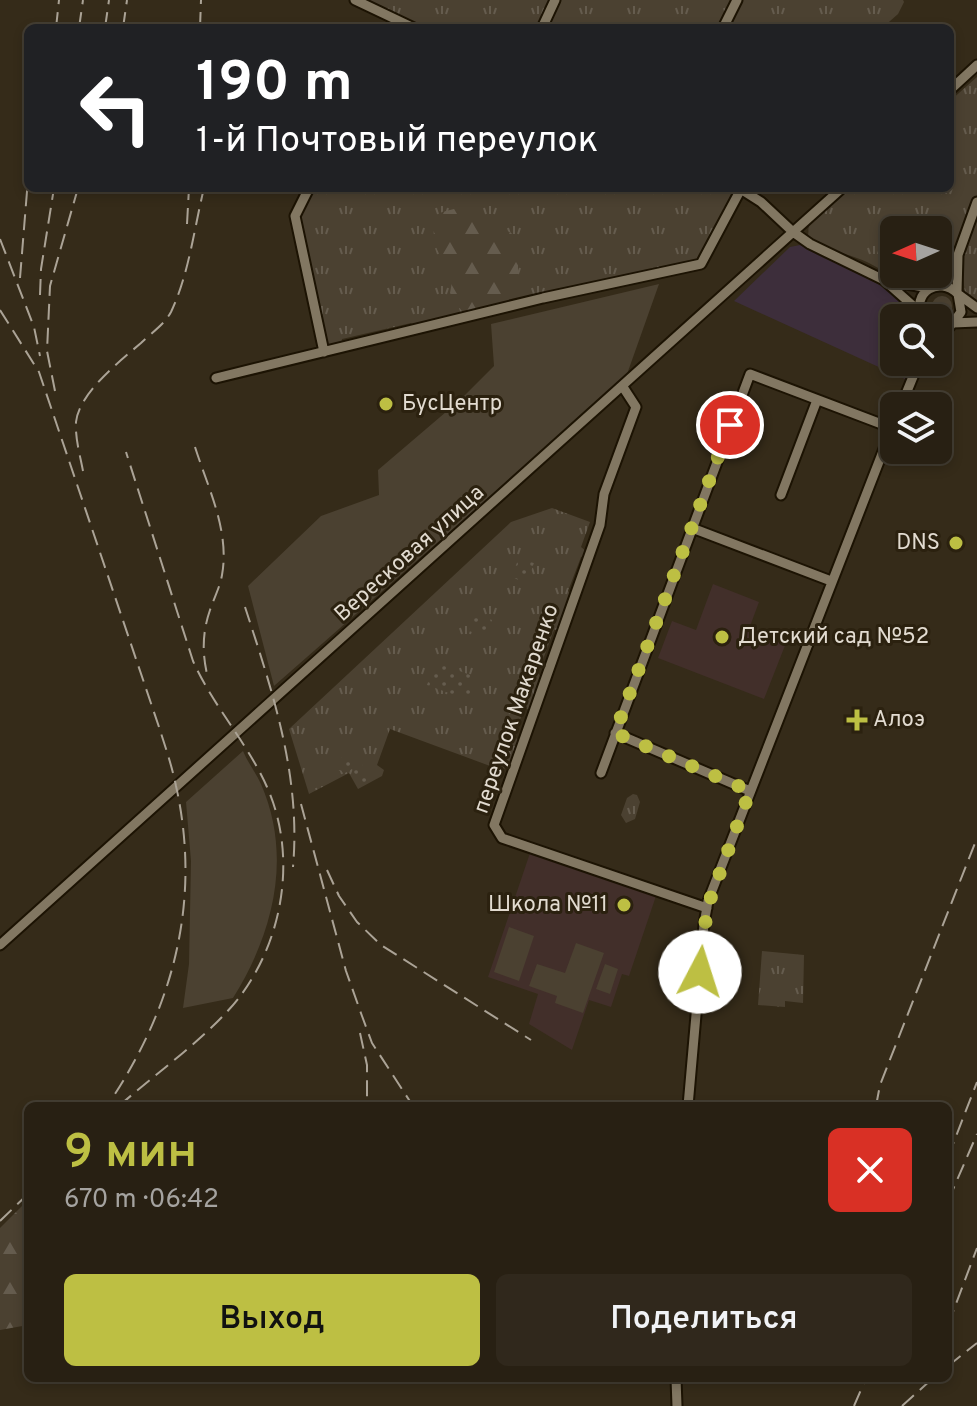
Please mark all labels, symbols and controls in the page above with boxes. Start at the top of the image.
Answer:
text: 190 m [196,50,353,120]
icon: left [64,56,168,160]
text: 1-й Почтовый переулок [196,119,598,165]
north arrow [880,216,952,288]
map controls [880,216,952,464]
button: search [880,304,952,376]
place label: БусЦентр [402,391,502,418]
pin [696,391,764,459]
button: layers [880,392,952,464]
marker: БусЦентр [377,395,395,413]
icon: arrive [708,403,752,447]
street label: Вересковая улица [330,480,490,628]
place label: DNS [896,530,940,557]
marker: DNS [947,534,965,552]
street label: переулок Макаренко [468,601,566,817]
place label: Детский сад №52 [738,624,929,651]
marker: Детский сад №52 [713,628,731,646]
place label: Алоэ [873,707,925,734]
marker: Алоэ [848,711,866,729]
place label: Школа №11 [488,892,608,919]
marker: Школа №11 [615,896,633,914]
position arrow [658,930,742,1014]
text: 9 мин [64,1124,197,1184]
button: close [828,1128,912,1212]
text: 670 m · 06:42 [64,1184,219,1217]
button: Выход [64,1274,480,1366]
button: Поделиться [496,1274,912,1366]

